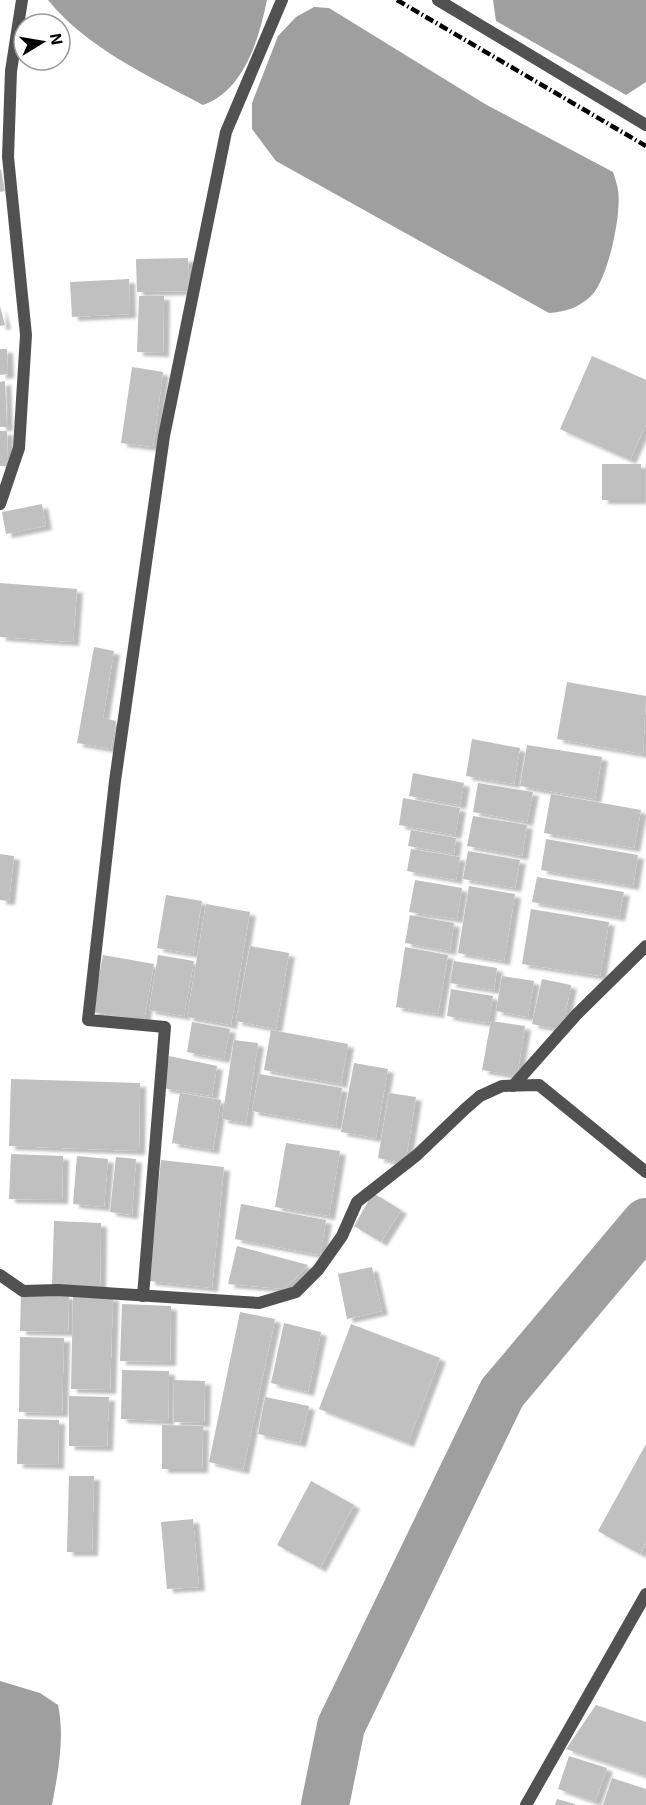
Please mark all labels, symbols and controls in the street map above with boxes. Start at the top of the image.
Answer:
north arrow [12,12,72,72]
text: N [47,32,68,47]

